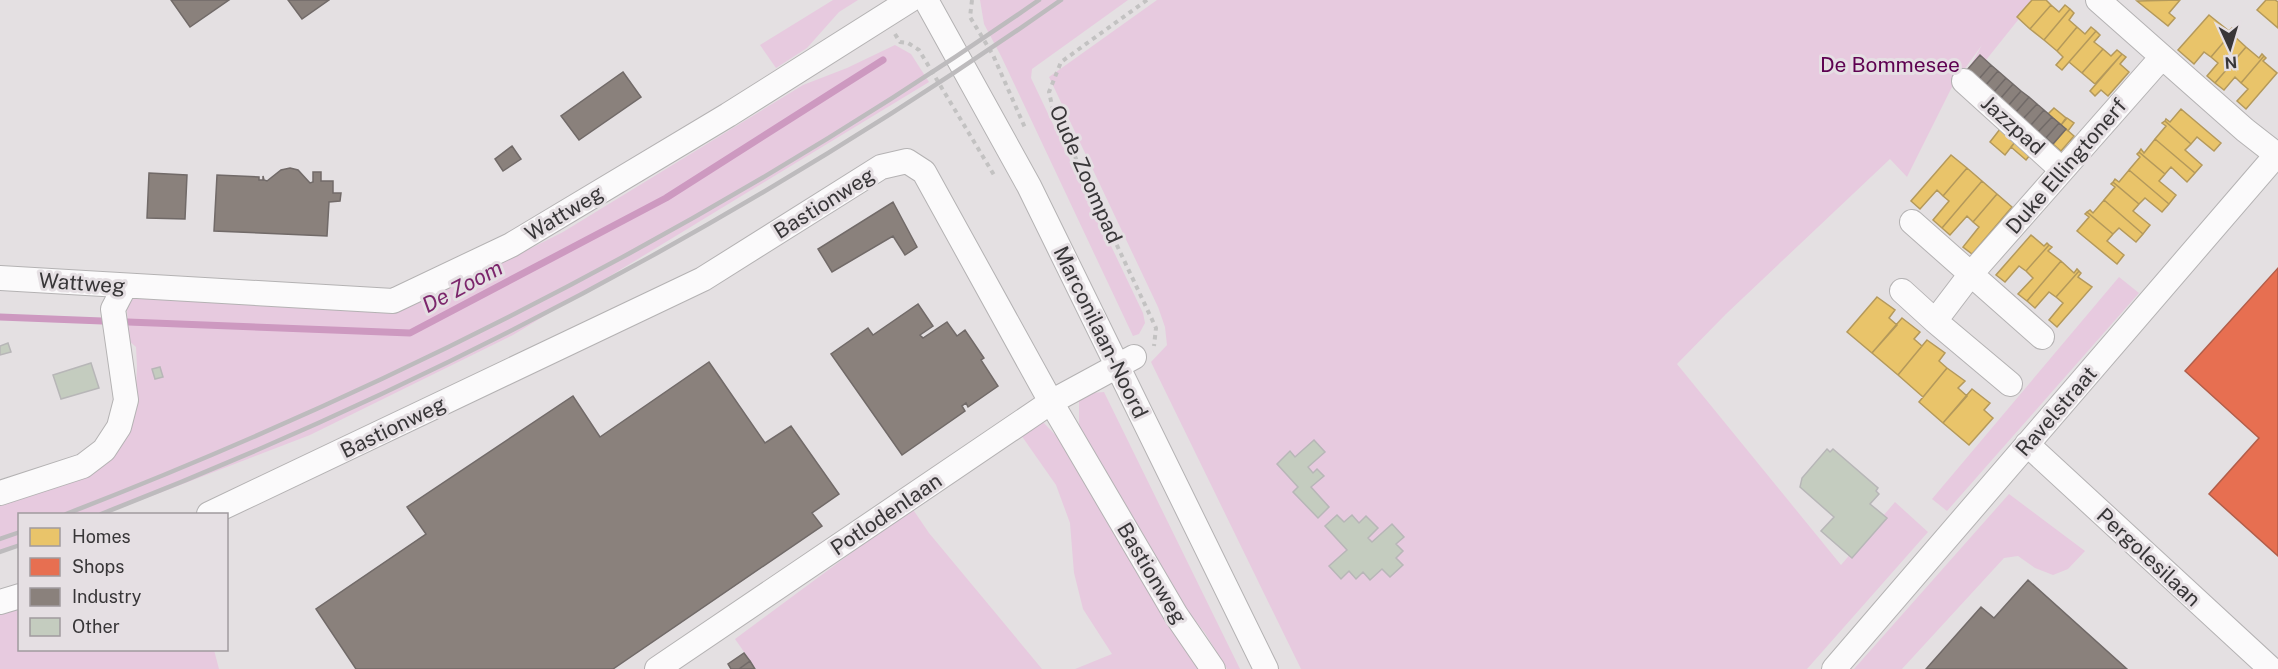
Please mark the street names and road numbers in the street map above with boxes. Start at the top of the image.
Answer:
street label: Jazzpad [1976,90,2050,160]
street label: Duke Ellingtonerf [2000,93,2132,239]
street label: Oude Zoompad [1044,101,1128,247]
street label: Bastionweg [769,162,879,244]
street label: Wattweg [520,180,608,246]
street label: Marconilaan-Noord [1048,242,1154,422]
street label: Wattweg [38,268,126,298]
street label: Ravelstraat [2010,361,2102,461]
street label: Bastionweg [336,391,450,463]
street label: Potlodenlaan [826,468,946,560]
street label: Pergolesilaan [2092,503,2206,611]
street label: Bastionweg [1112,518,1192,628]

